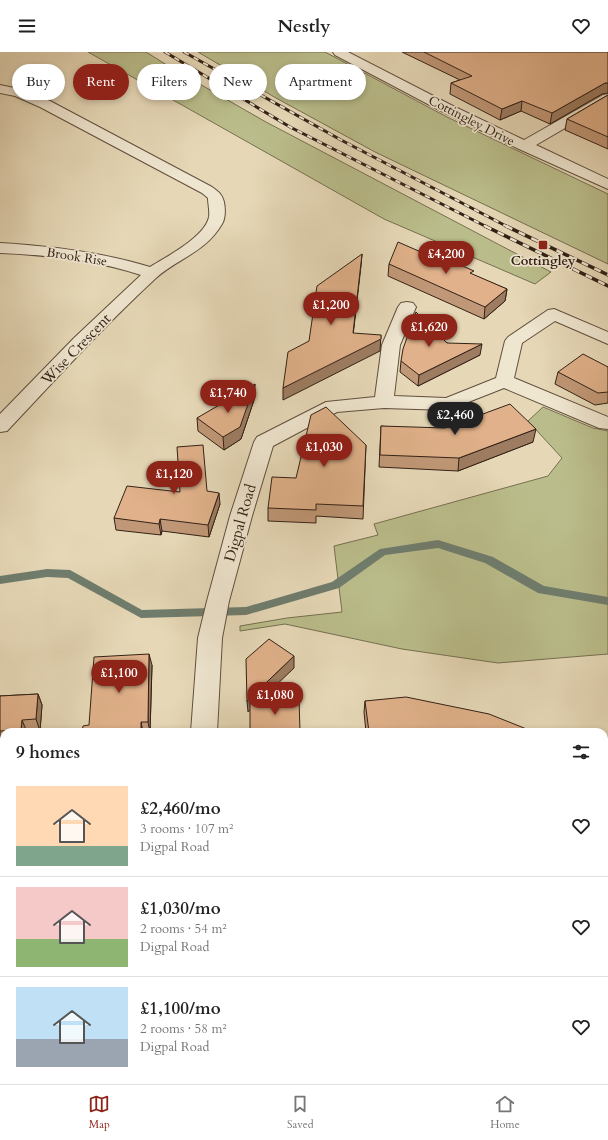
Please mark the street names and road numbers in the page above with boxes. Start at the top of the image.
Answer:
street label: Cottingley Drive [425,91,518,150]
street label: Brook Rise [45,243,108,271]
street label: Wise Crescent [36,309,115,390]
street label: Digpal Road [219,482,261,564]

